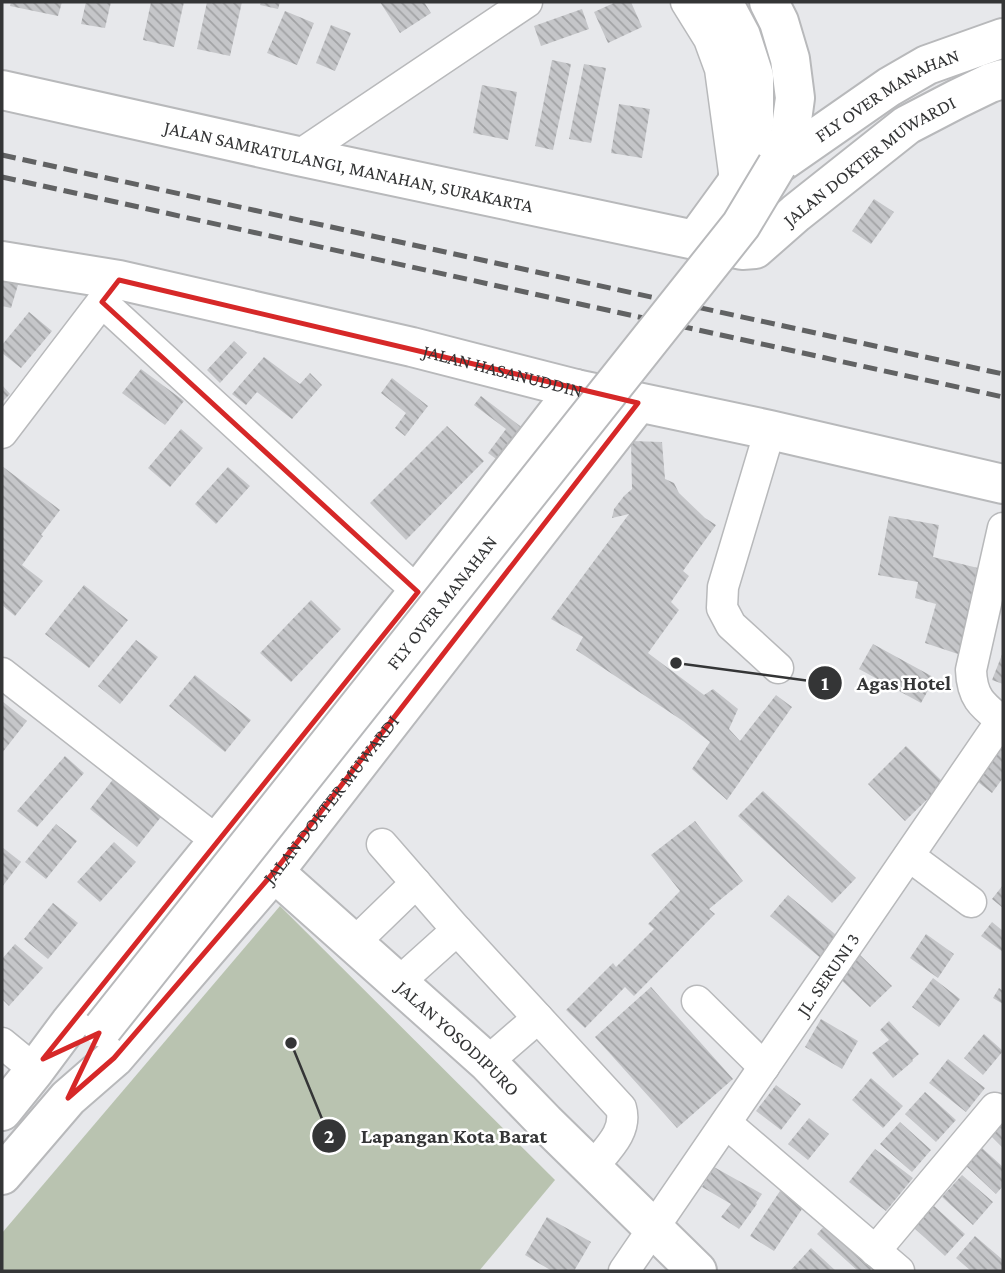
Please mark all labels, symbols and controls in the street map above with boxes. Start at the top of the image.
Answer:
street label: FLY OVER MANAHAN [811,45,962,146]
street label: JALAN DOKTER MUWARDI [778,92,959,232]
street label: JALAN SAMRATULANGI, MANAHAN, SURAKARTA [160,116,535,217]
street label: JALAN HASANUDDIN [419,340,585,401]
street label: FLY OVER MANAHAN [382,531,501,673]
callout: Agas Hotel [808,662,965,704]
text: 1 [821,671,829,695]
text: Agas Hotel [856,671,951,695]
street label: JALAN DOKTER MUWARDI [257,711,403,890]
street label: JL. SERUNI 3 [791,929,864,1021]
street label: JALAN YOSODIPURO [391,975,524,1100]
callout: Lapangan Kota Barat [312,1115,561,1157]
text: 2 [324,1124,335,1148]
text: Lapangan Kota Barat [361,1124,548,1148]

